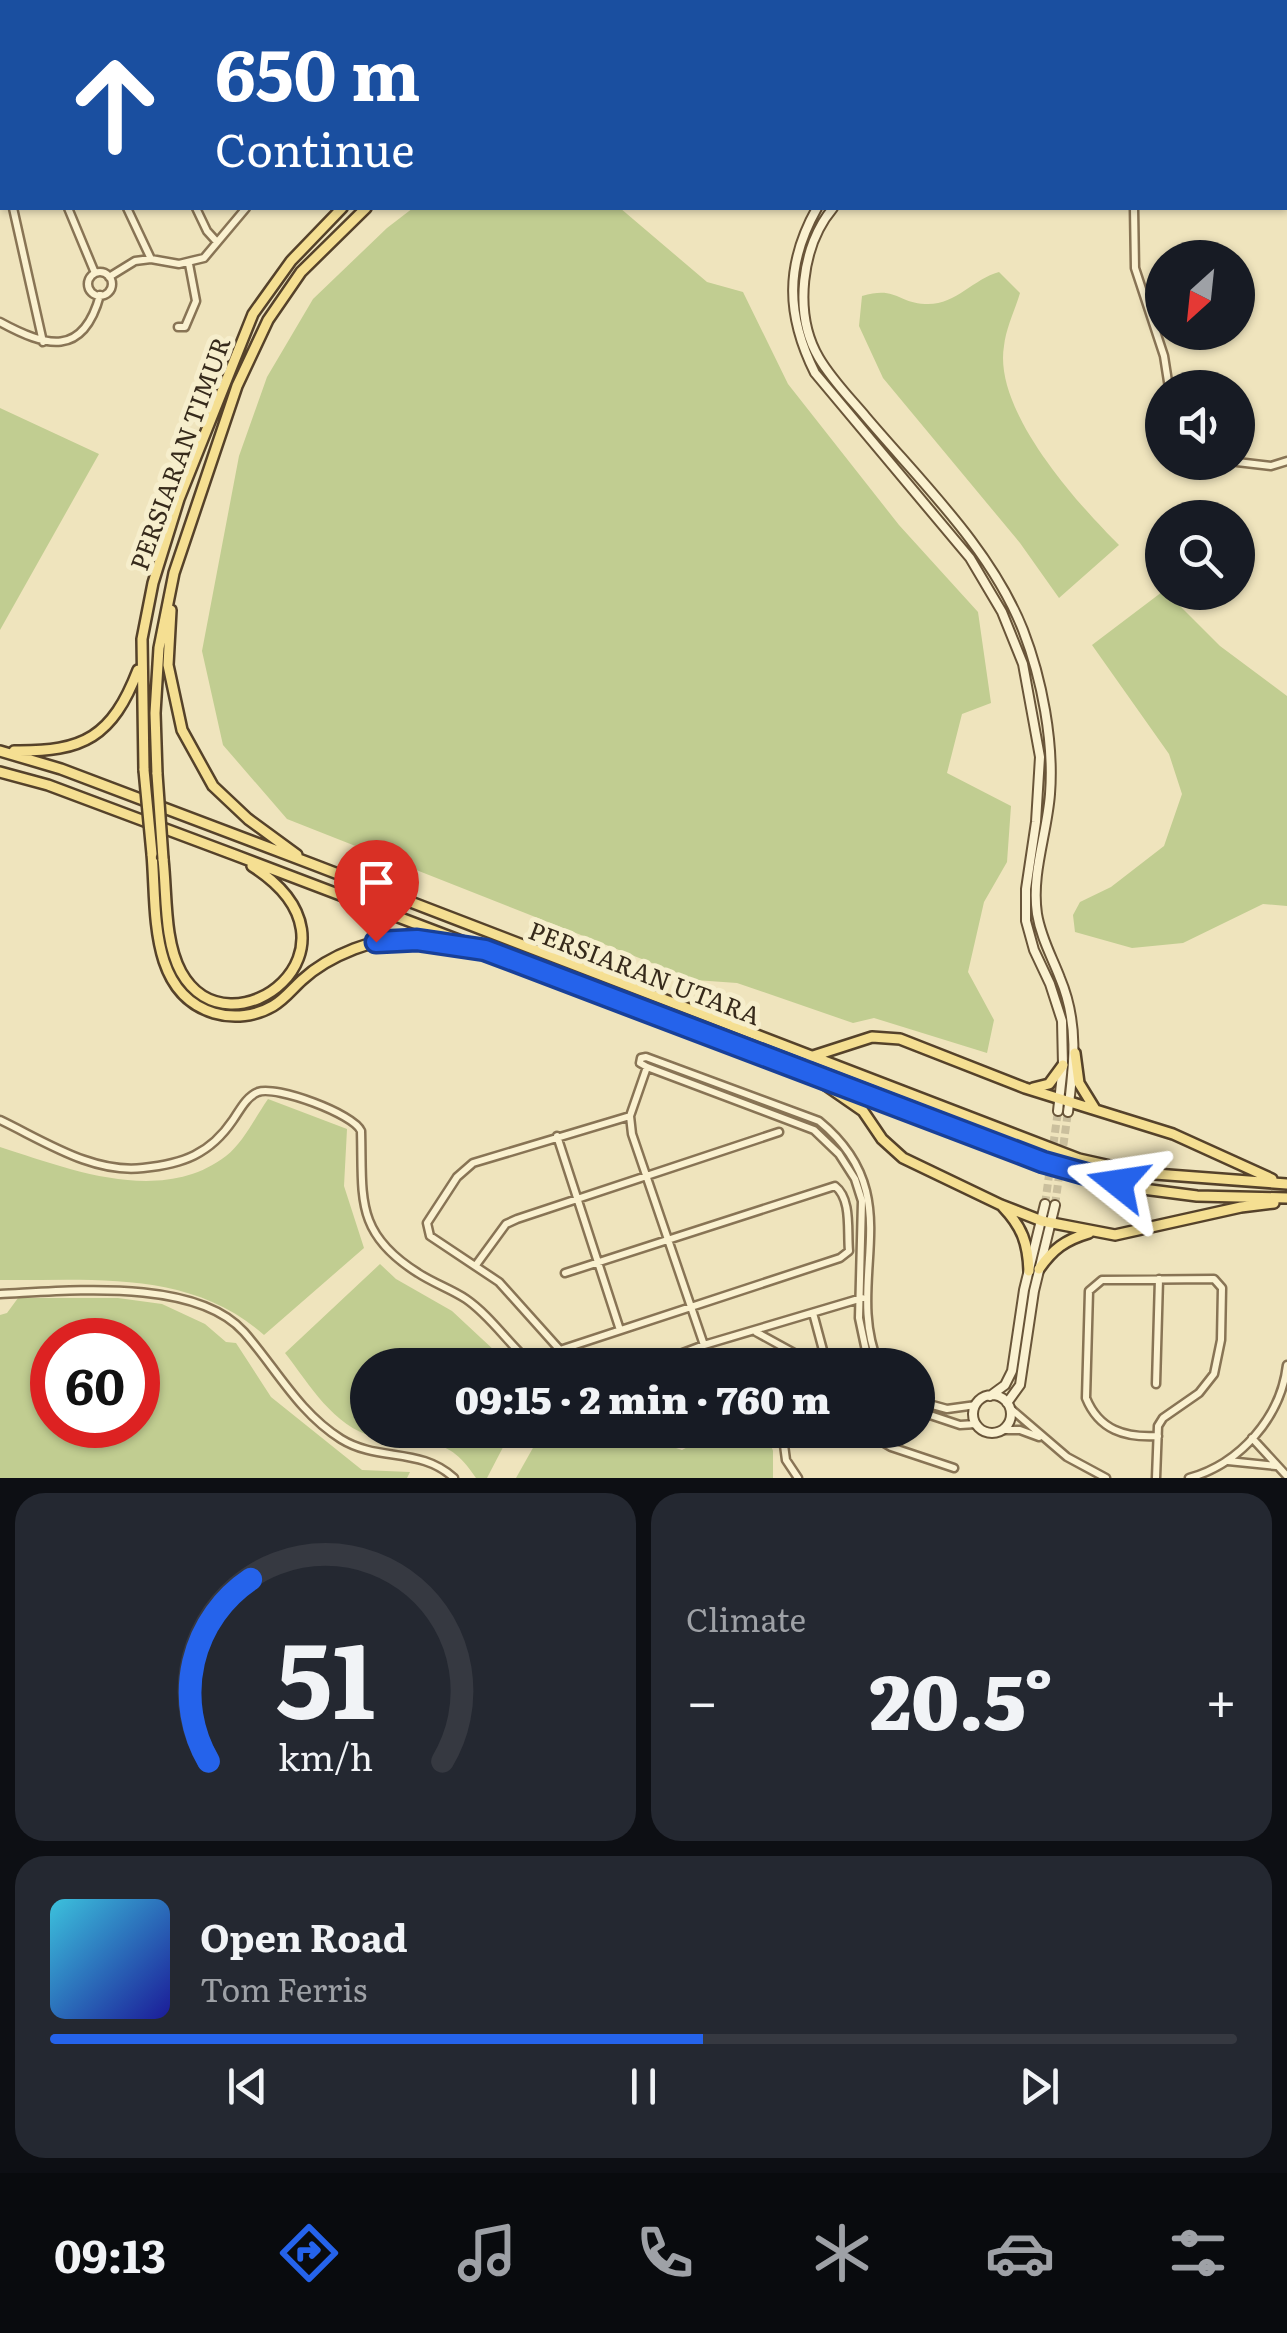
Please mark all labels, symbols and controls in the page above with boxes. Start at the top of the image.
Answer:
text: 650 m [215,19,421,123]
icon: ahead [50,40,180,170]
text: Continue [215,114,415,181]
north arrow [1145,240,1255,350]
map controls [1145,240,1255,610]
street label: PERSIARAN TIMUR [119,331,239,575]
button: sound [1145,370,1255,480]
button: search [1145,500,1255,610]
pin [334,840,419,943]
icon: arrive [349,855,404,910]
street label: PERSIARAN UTARA [524,911,766,1033]
position arrow [1066,1131,1170,1235]
speed limit sign: 60 [30,1318,160,1448]
text: 09:15 · 2 min · 760 m [455,1369,830,1426]
text: Climate [686,1594,806,1642]
text: 51 [276,1597,375,1751]
text: 20.5° [870,1642,1053,1753]
text: − [686,1657,718,1739]
text: + [1205,1657,1237,1739]
text: km/h [278,1729,373,1782]
text: Open Road [200,1907,408,1964]
text: Tom Ferris [200,1964,367,2012]
icon: previous [220,2059,275,2114]
icon: pause [616,2059,671,2114]
icon: next [1012,2059,1067,2114]
icon: directions [274,2218,344,2288]
icon: music [452,2218,522,2288]
icon: phone [630,2218,700,2288]
icon: climate [807,2218,877,2288]
icon: car [985,2218,1055,2288]
icon: filters [1163,2218,1233,2288]
text: 09:13 [54,2220,166,2287]

